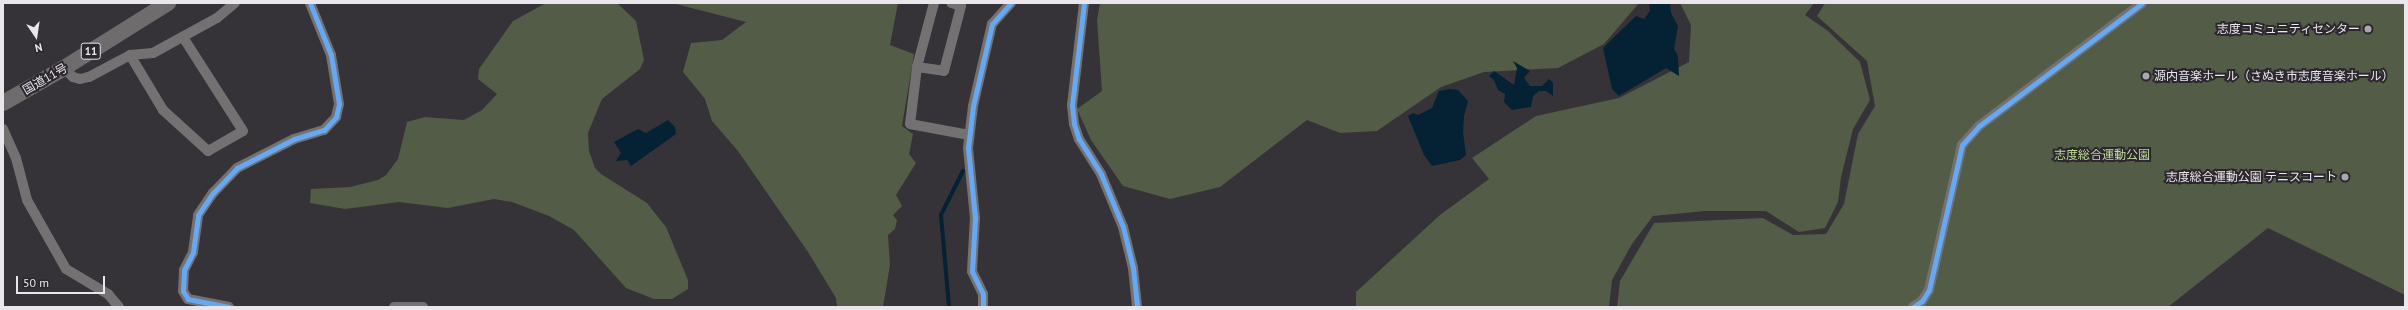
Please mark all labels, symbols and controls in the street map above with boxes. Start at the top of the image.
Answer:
north arrow [16,16,56,56]
place label: 志度コミュニティセンター [2216,22,2360,36]
marker: 志度コミュニティセンター [2363,24,2373,34]
text: N [34,40,44,55]
road number: 11 [80,42,102,60]
street label: 国道11号 [20,60,70,98]
place label: 源内音楽ホール（さぬき市志度音楽ホール） [2154,69,2394,83]
marker: 源内音楽ホール（さぬき市志度音楽ホール） [2141,71,2151,81]
park label: 志度総合運動公園 [2054,148,2150,162]
place label: 志度総合運動公園 テニスコート [2166,170,2337,184]
marker: 志度総合運動公園 テニスコート [2340,172,2350,182]
scale bar [18,268,107,294]
text: 50 m [23,275,49,290]

